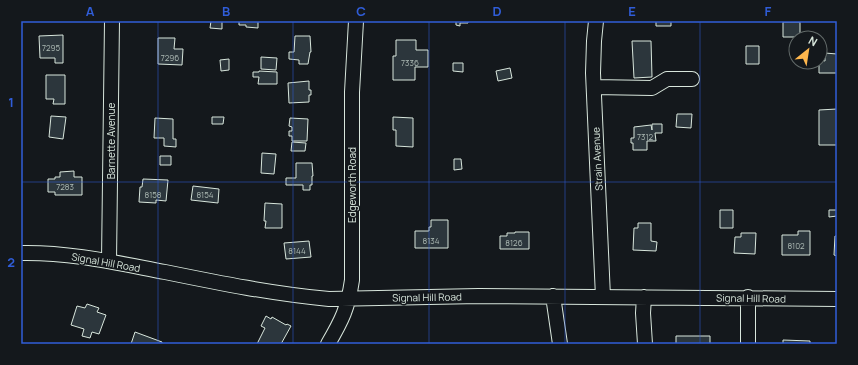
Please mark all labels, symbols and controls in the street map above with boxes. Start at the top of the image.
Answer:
text: A [86,2,95,20]
text: B [222,2,230,20]
text: C [356,2,366,20]
text: D [492,2,502,20]
text: E [628,2,636,20]
text: F [765,2,772,20]
north arrow [788,30,828,70]
text: N [806,32,821,49]
house number: 7295 [42,42,60,53]
house number: 7296 [161,52,179,63]
house number: 7336 [401,57,419,68]
text: 1 [8,93,14,111]
street label: Barnette Avenue [104,103,118,179]
street label: Strain Avenue [588,127,606,191]
house number: 7312 [637,131,653,142]
street label: Edgeworth Road [345,147,359,223]
house number: 7283 [56,181,74,192]
house number: 8158 [144,189,162,200]
house number: 8154 [196,189,214,200]
house number: 8134 [423,235,440,246]
house number: 8126 [505,237,523,248]
house number: 8102 [787,240,805,251]
house number: 8144 [288,245,306,256]
street label: Signal Hill Road [70,249,142,275]
text: 2 [7,253,15,271]
street label: Signal Hill Road [392,289,462,305]
street label: Signal Hill Road [716,290,786,306]

